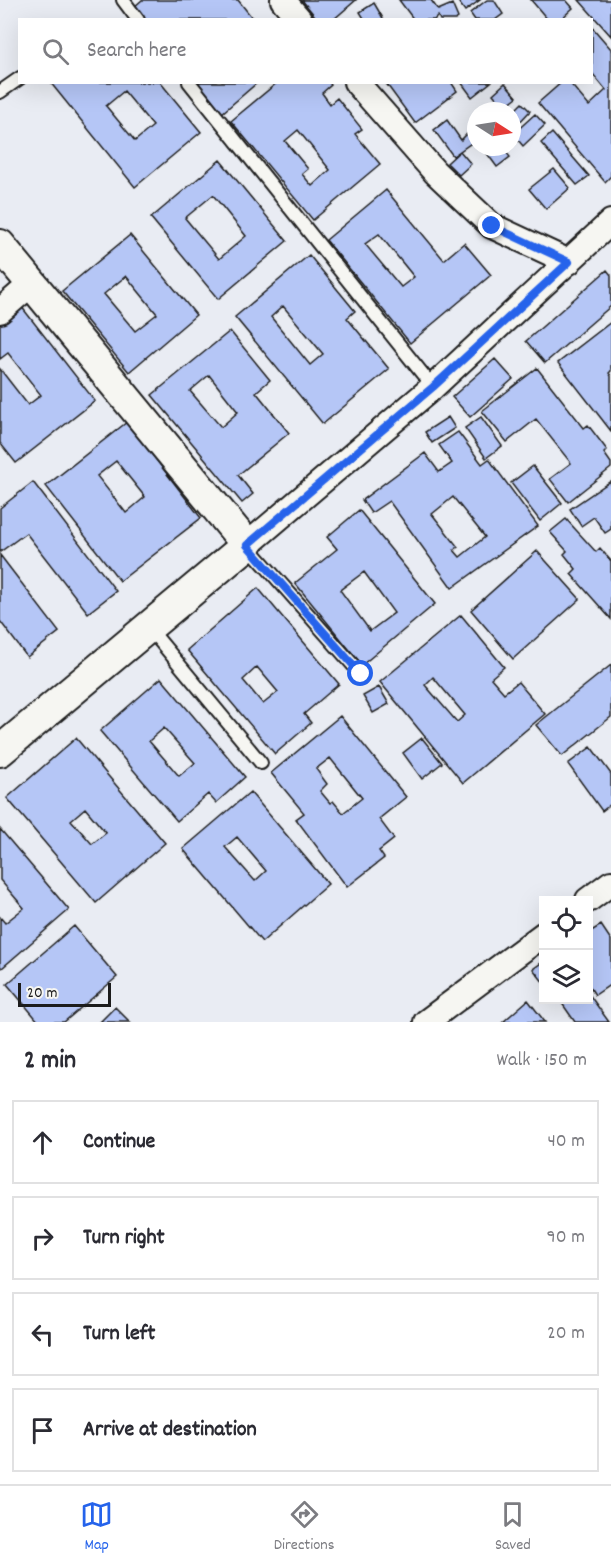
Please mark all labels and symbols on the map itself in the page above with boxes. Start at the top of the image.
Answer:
north arrow [467,102,521,156]
route end [478,212,504,238]
route start [347,660,373,686]
scale bar [18,980,111,1007]

